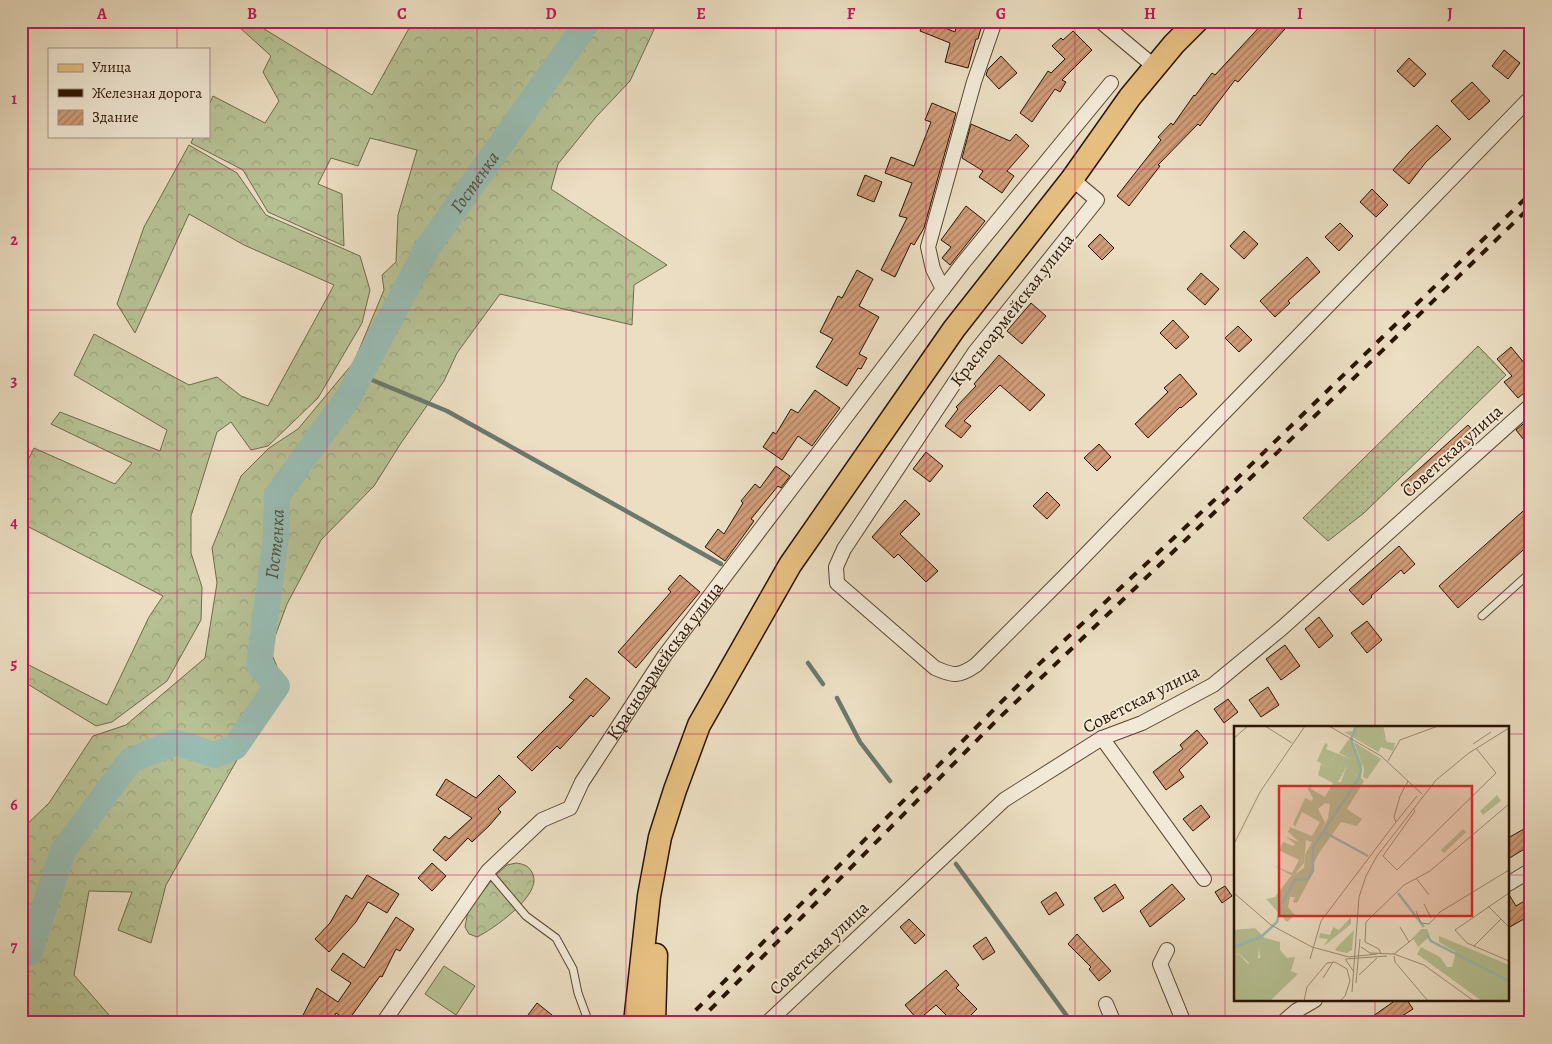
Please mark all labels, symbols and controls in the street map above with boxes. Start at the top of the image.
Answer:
text: A [96,3,108,25]
text: B [247,3,257,25]
text: C [397,3,407,25]
text: D [545,3,557,25]
text: E [696,3,706,25]
text: F [847,3,856,25]
text: G [996,3,1006,25]
text: H [1144,3,1156,25]
text: I [1297,3,1303,25]
text: J [1447,3,1453,25]
legend [48,48,210,138]
text: Улица [92,57,131,77]
text: Железная дорога [92,83,202,103]
text: 1 [11,88,17,110]
text: Здание [92,107,139,127]
water label: Гостенка [444,146,506,219]
street label: Красноармейская улица [945,228,1080,392]
text: 2 [10,229,18,251]
text: 3 [11,370,18,392]
street label: Советская улица [1396,399,1508,503]
water label: Гостенка [259,508,291,581]
text: 4 [10,512,18,534]
street label: Красноармейская улица [601,576,729,744]
text: 5 [11,653,18,675]
street label: Советская улица [1078,659,1204,739]
inset map [1234,726,1510,1002]
text: 6 [10,794,18,816]
street label: Советская улица [764,895,875,1000]
text: 7 [11,936,18,958]

